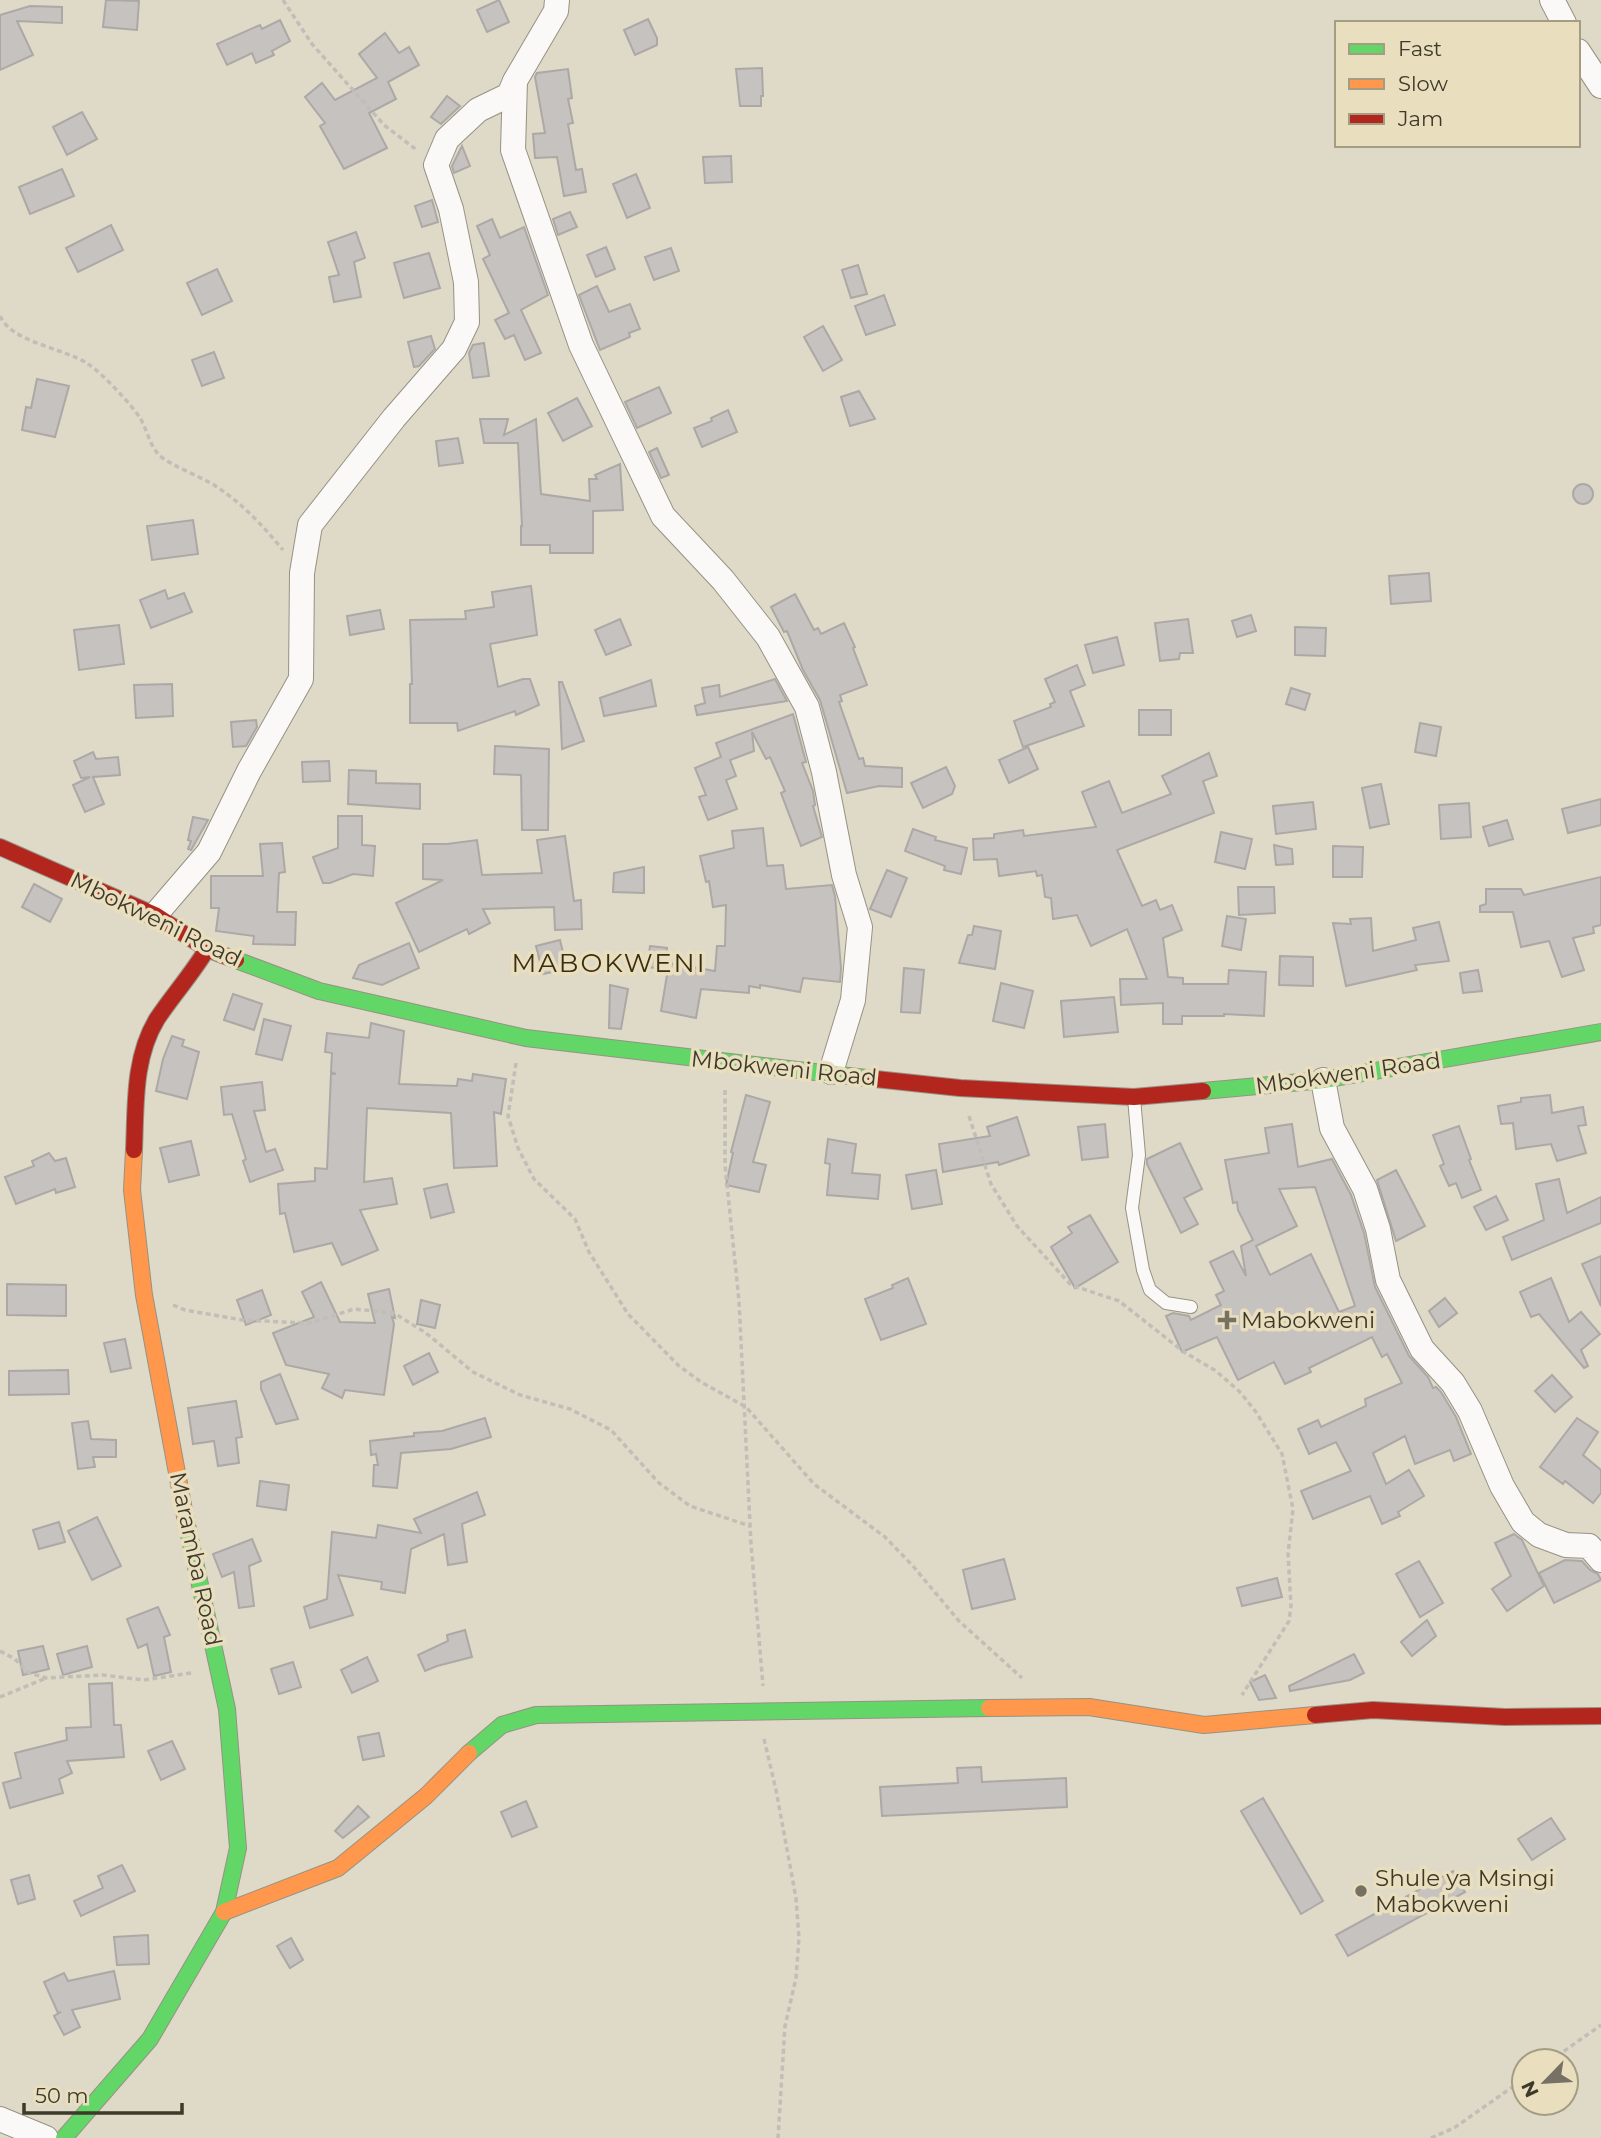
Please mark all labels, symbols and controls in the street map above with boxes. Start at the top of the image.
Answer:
legend [1335,21,1580,147]
text: Fast [1398,36,1442,61]
text: Slow [1398,71,1448,96]
text: Jam [1397,106,1443,131]
street label: Mbokweni Road [66,865,246,973]
district label: MABOKWENI [511,947,707,979]
street label: Mbokweni Road [690,1044,878,1092]
street label: Mbokweni Road [1254,1046,1442,1100]
place label: Mabokweni [1241,1306,1375,1334]
marker: Mabokweni [1219,1312,1235,1328]
street label: Maramba Road [164,1470,228,1648]
place label: Shule ya Msingi Mabokweni [1375,1864,1555,1918]
marker: Shule ya Msingi Mabokweni [1353,1883,1369,1899]
north arrow [1510,2047,1580,2117]
scale bar [24,2072,182,2116]
text: N [1516,2077,1544,2101]
text: 50 m [35,2083,89,2108]

